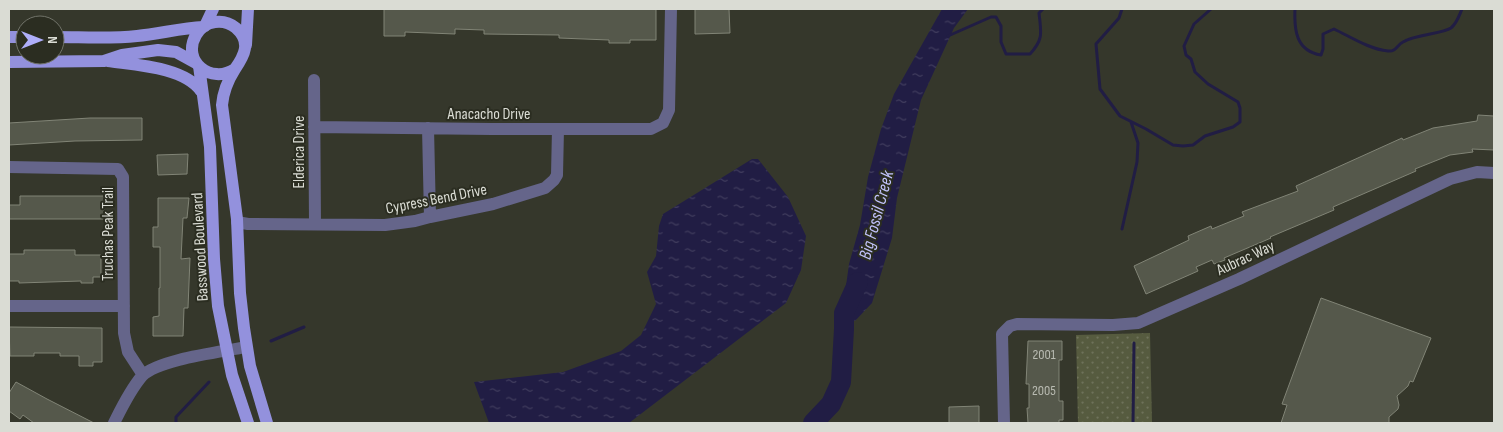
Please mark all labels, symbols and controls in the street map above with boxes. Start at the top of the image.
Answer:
north arrow [15,15,65,65]
text: N [44,36,61,44]
street label: Anacacho Drive [447,105,530,124]
street label: Elderica Drive [290,115,309,189]
water label: Big Fossil Creek [855,167,899,262]
street label: Cypress Bend Drive [384,180,489,219]
street label: Truchas Peak Trail [99,187,118,281]
street label: Basswood Boulevard [188,192,213,302]
street label: Aubrac Way [1213,237,1278,280]
house number: 2001 [1032,346,1056,363]
house number: 2005 [1032,382,1056,399]

